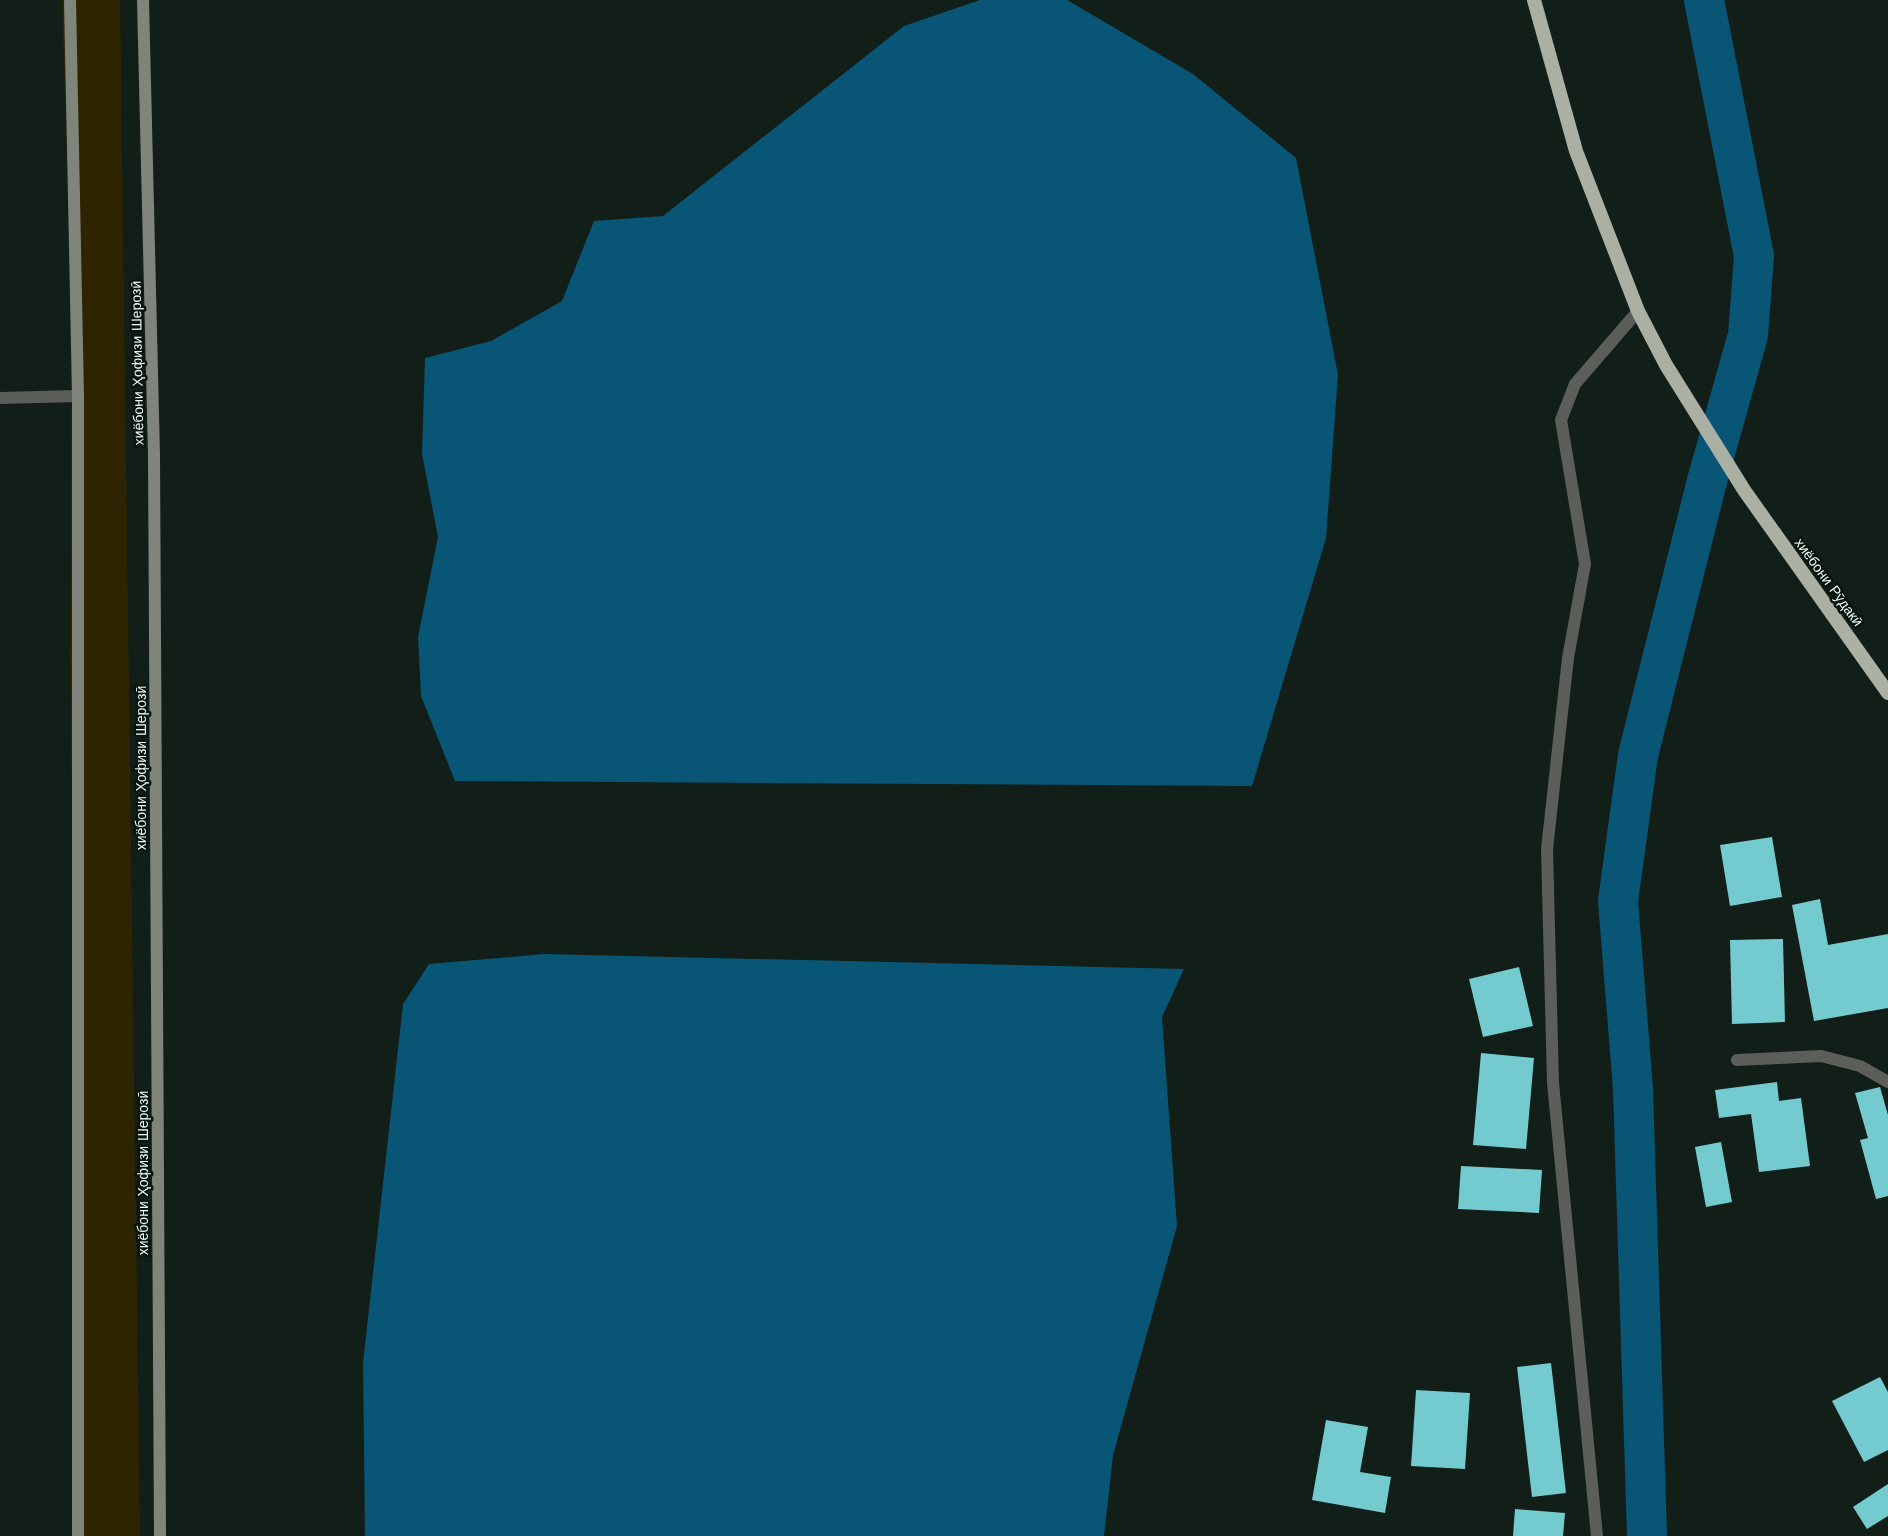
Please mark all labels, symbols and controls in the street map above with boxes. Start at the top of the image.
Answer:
street label: хиёбони Ҳофизи Шерозӣ [128,281,146,445]
street label: хиёбони Рӯдакӣ [1792,535,1866,629]
street label: хиёбони Ҳофизи Шерозӣ [133,686,149,850]
street label: хиёбони Ҳофизи Шерозӣ [135,1091,151,1255]

